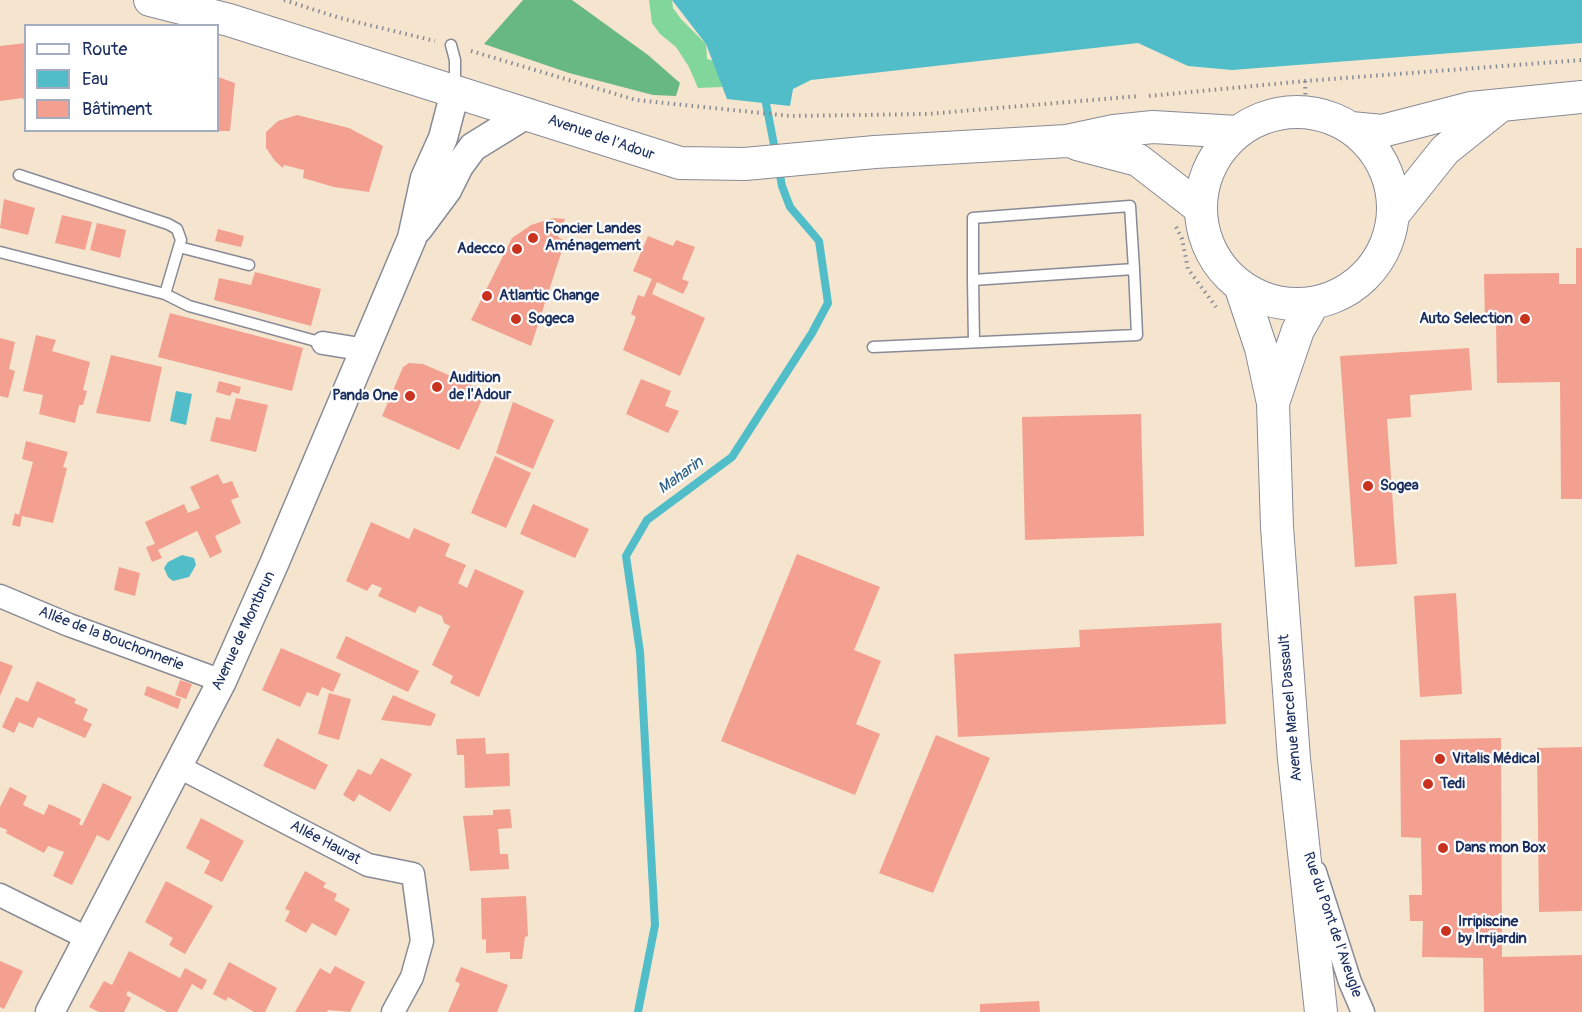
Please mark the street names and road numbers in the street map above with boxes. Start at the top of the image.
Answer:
street label: Avenue de l'Adour [545,111,657,165]
street label: Avenue de Montbrun [209,569,279,693]
street label: Allée de la Bouchonnerie [36,603,186,675]
street label: Avenue Marcel Dassault [1276,634,1306,782]
street label: Allée Haurat [287,817,363,869]
street label: Rue du Pont de l'Aveugle [1299,850,1365,1000]

